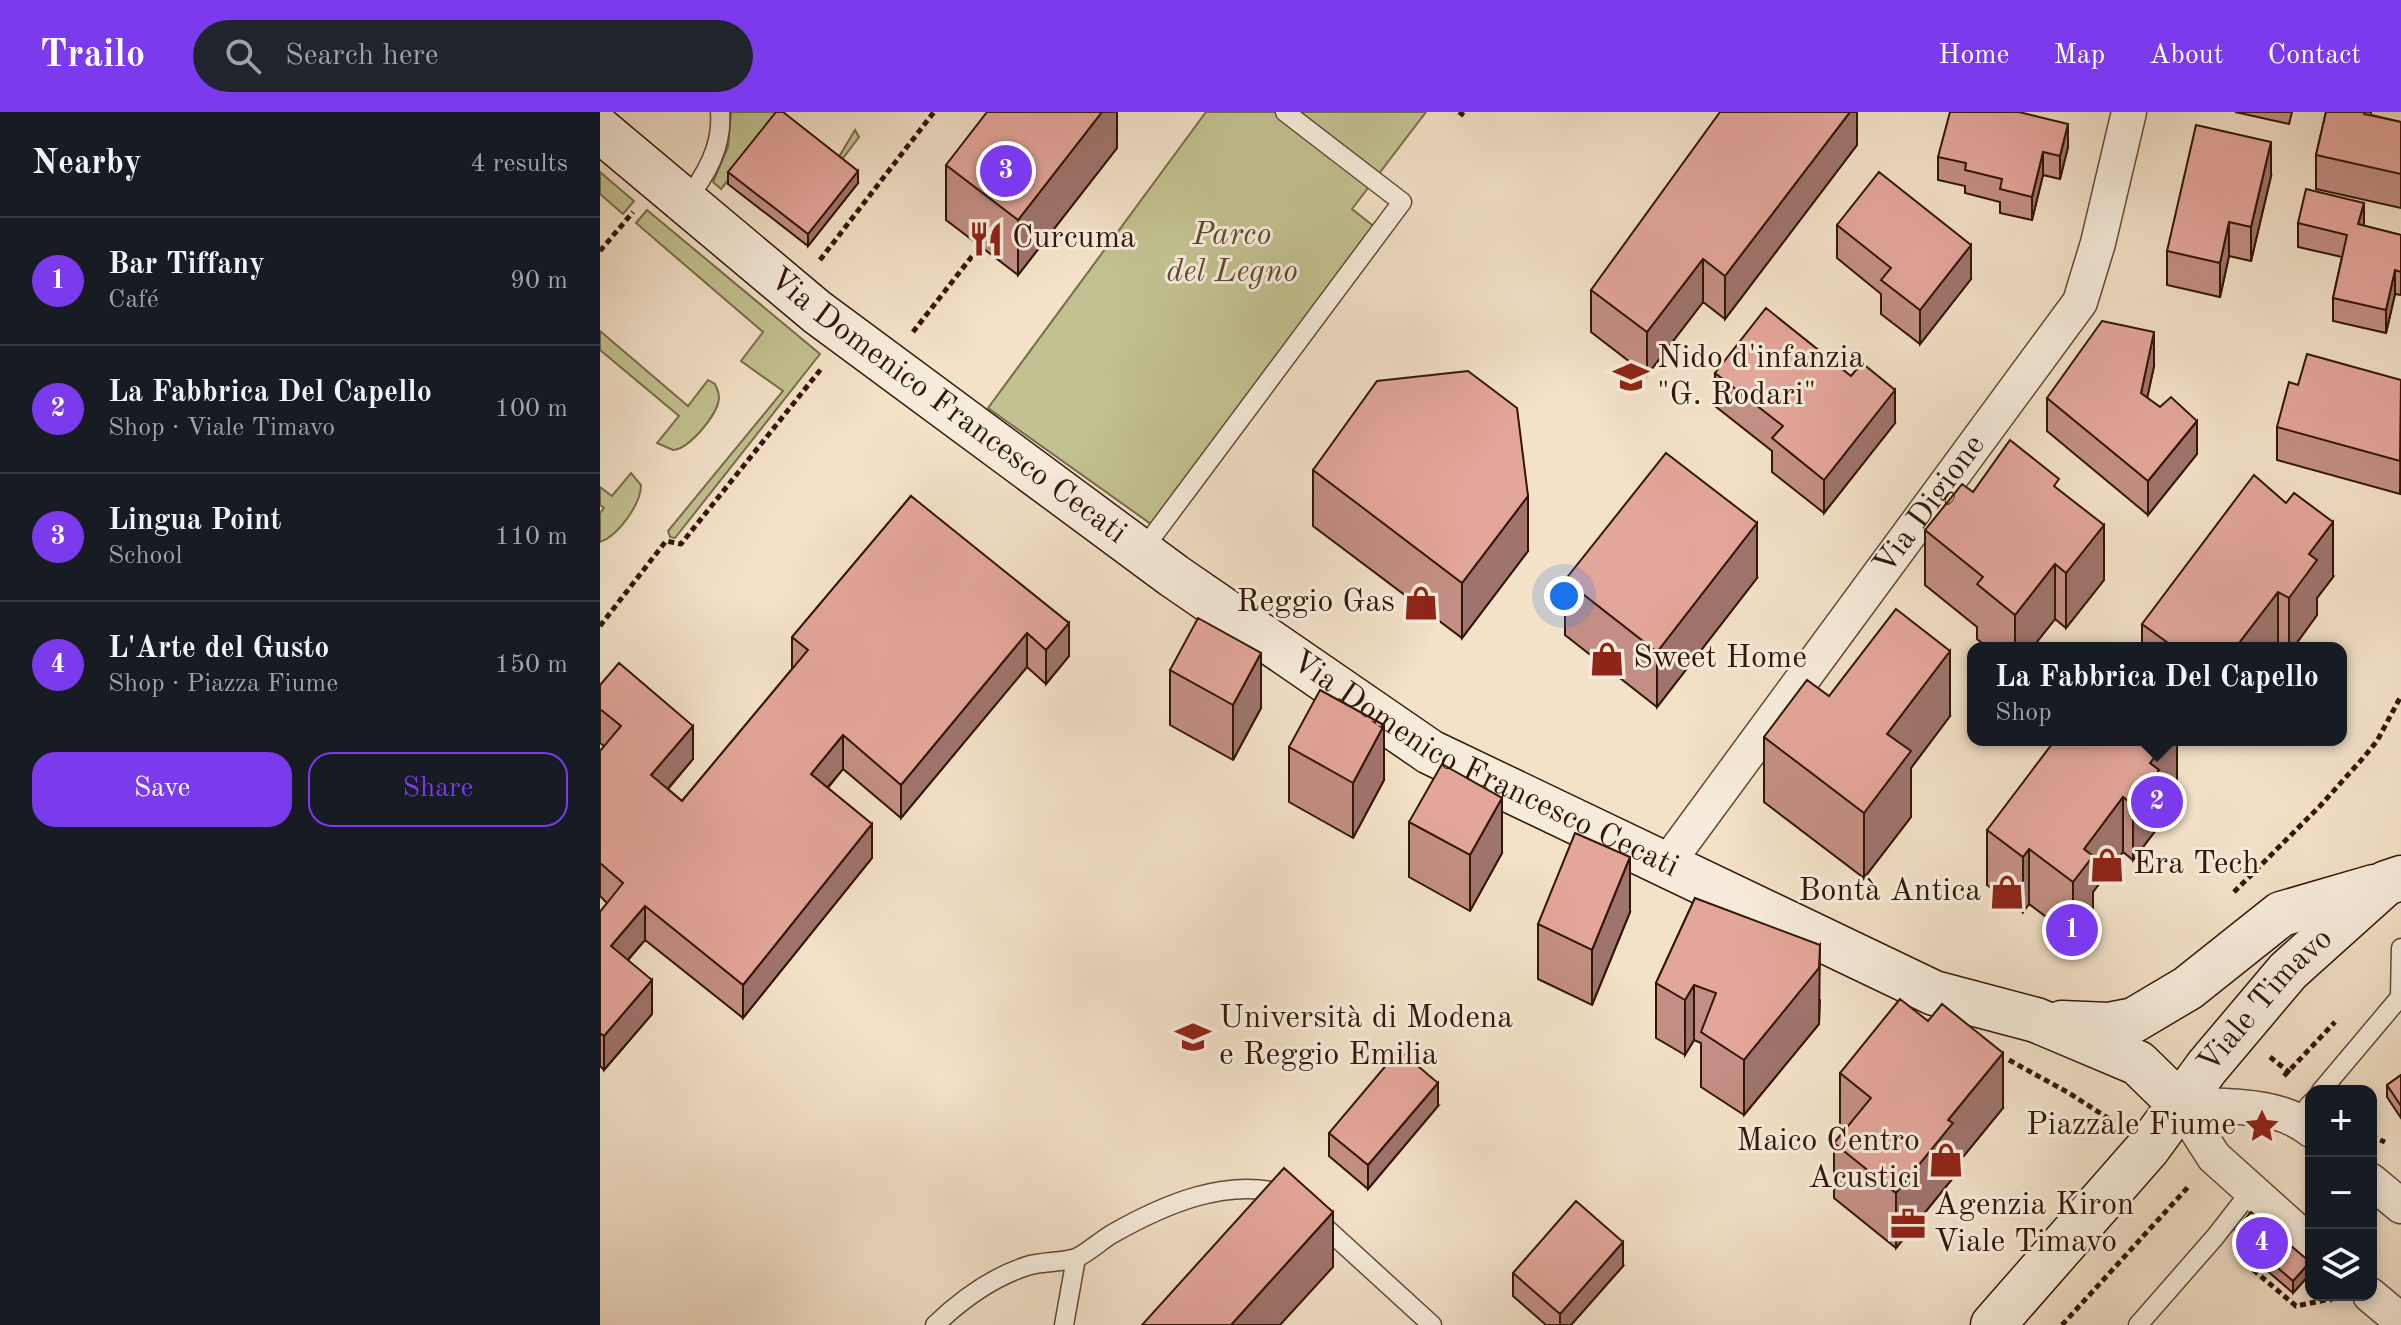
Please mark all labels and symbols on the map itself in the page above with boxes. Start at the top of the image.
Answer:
pin: 3 [980,141,1032,201]
restaurant icon: Curcuma [967,220,1005,258]
park label: Parco del Legno [1166,220,1298,289]
place label: Curcuma [1012,223,1136,255]
street label: Via Domenico Francesco Cecati [762,262,1132,551]
place label: Nido d'infanzia "G. Rodari" [1657,343,1864,412]
school or university icon: Nido d'infanzia "G. Rodari" [1612,358,1650,396]
street label: Via Digione [1869,430,1992,581]
your location [1544,576,1584,616]
shop icon: Reggio Gas [1402,584,1440,622]
place label: Reggio Gas [1237,587,1395,619]
shop icon: Sweet Home [1588,640,1626,678]
place label: Sweet Home [1633,643,1807,675]
street label: Via Domenico Francesco Cecati [1285,646,1683,884]
pin: 2 [2131,772,2183,832]
shop icon: Era Tech [2088,846,2126,884]
place label: Era Tech [2133,849,2260,881]
shop icon: Bontà Antica [1988,873,2026,911]
place label: Bontà Antica [1798,876,1981,908]
pin: 1 [2046,900,2098,960]
street label: Viale Timavo [2193,923,2339,1080]
place label: Università di Modena e Reggio Emilia [1219,1003,1513,1072]
school or university icon: Università di Modena e Reggio Emilia [1174,1018,1212,1056]
place icon: Piazzale Fiume [2243,1107,2281,1145]
place label: Piazzale Fiume [2026,1110,2236,1142]
place label: Maico Centro Acustici [1736,1126,1920,1195]
shop icon: Maico Centro Acustici [1927,1141,1965,1179]
place label: Agenzia Kiron Viale Timavo [1934,1190,2134,1259]
office icon: Agenzia Kiron Viale Timavo [1889,1205,1927,1243]
pin: 4 [2236,1213,2288,1273]

